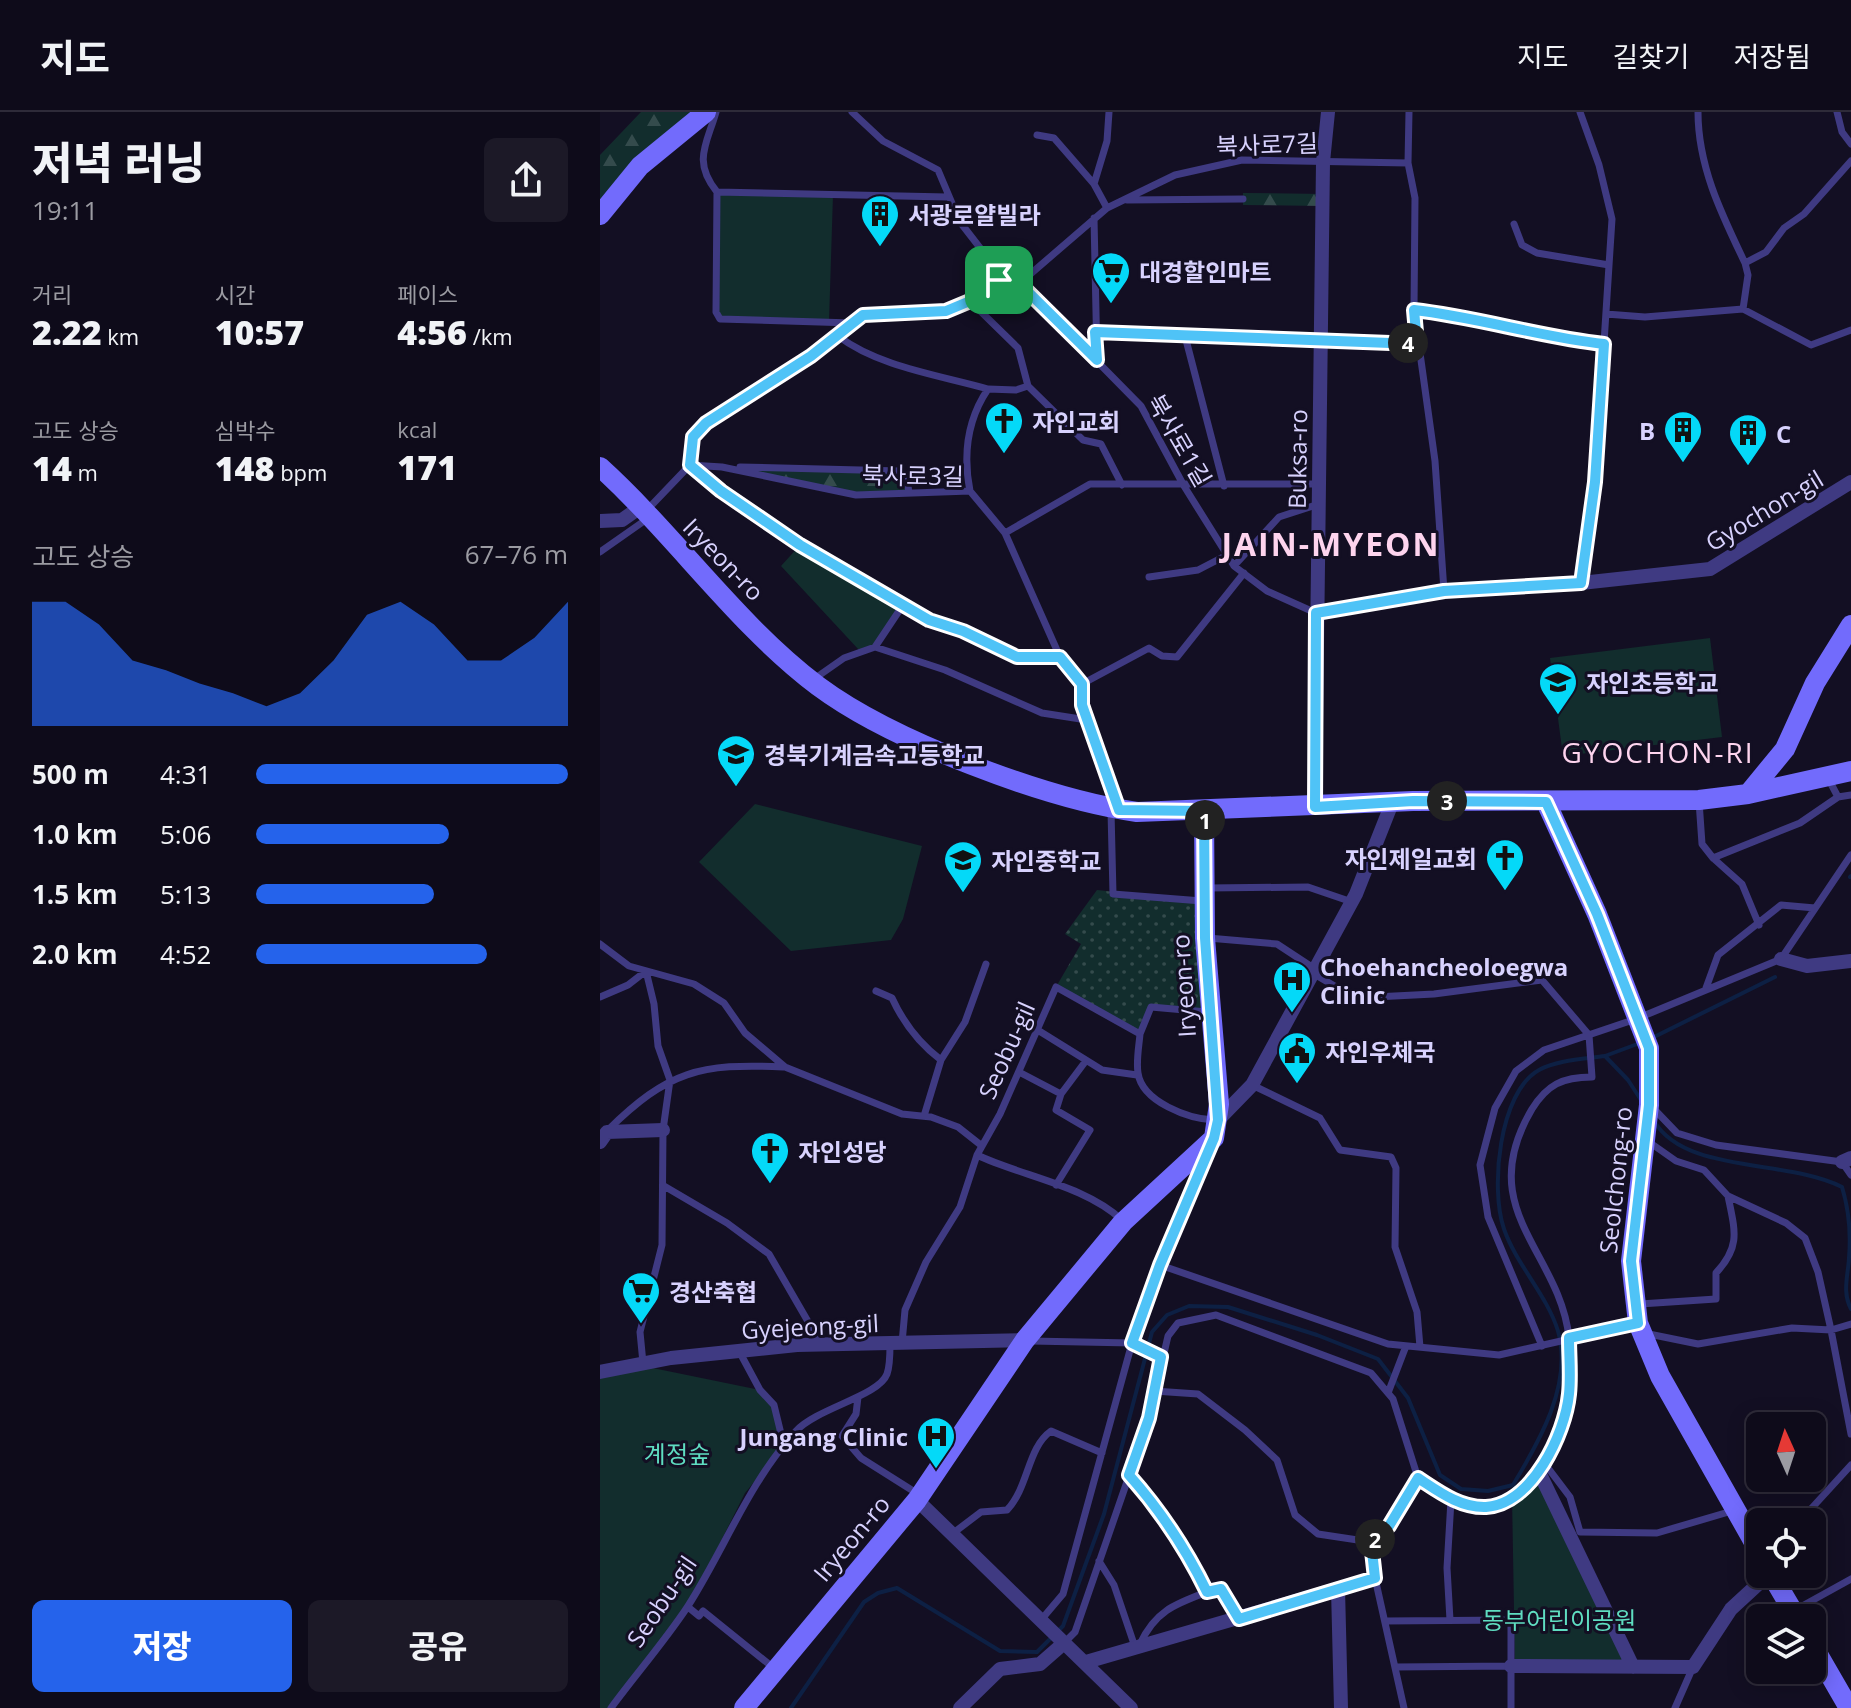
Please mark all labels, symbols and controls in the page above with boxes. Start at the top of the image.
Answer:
text: 지도 [40,31,110,83]
text: 지도 [1517,37,1568,75]
text: 길찾기 [1612,37,1690,75]
text: 저장됨 [1734,37,1811,75]
street label: 북사로7길 [1215,126,1319,162]
text: 저녁 러닝 [32,132,205,192]
button: share [484,138,568,222]
text: 19:11 [32,192,98,228]
building icon: 서광로얄빌라 [859,193,901,248]
place label: 서광로얄빌라 [908,198,1040,231]
pin [965,246,1033,314]
supermarket icon: 대경할인마트 [1090,250,1132,305]
place label: 대경할인마트 [1139,255,1271,288]
icon: arrive [977,258,1021,302]
text: 거리 [32,279,72,309]
text: 시간 [215,279,255,309]
text: 페이스 [397,279,458,309]
text: 2.22 [32,309,102,355]
text: 10:57 [215,309,304,355]
text: 4:56 [397,309,467,355]
text: km [102,321,139,351]
text: /km [467,321,513,351]
pin: 4 [1388,323,1428,363]
text: 4 [1402,328,1414,358]
street label: 북사로1길 [1140,388,1220,492]
church icon: 자인교회 [983,400,1025,455]
place label: 자인교회 [1032,405,1120,438]
street label: Buksa-ro [1280,409,1314,509]
building icon: B [1662,409,1704,464]
building icon: C [1727,412,1769,467]
text: kcal [397,414,437,444]
place label: B [1639,414,1655,447]
text: 고도 상승 [32,415,119,445]
text: 심박수 [215,415,275,445]
place label: C [1776,417,1791,450]
text: 171 [397,444,457,490]
text: 14 [32,445,72,491]
text: 148 [215,445,274,491]
text: m [72,457,98,487]
text: bpm [274,457,327,487]
street label: 북사로3길 [862,458,964,492]
street label: Gyochon-gil [1699,462,1829,558]
street label: Iryeon-ro [676,510,772,608]
district label: JAIN-MYEON [1218,522,1441,565]
text: 67–76 m [465,536,568,572]
text: 고도 상승 [32,538,134,574]
school or university icon: 자인초등학교 [1537,661,1579,716]
place label: 자인초등학교 [1586,666,1718,699]
school or university icon: 경북기계금속고등학교 [715,733,757,788]
district label: GYOCHON-RI [1561,733,1755,771]
place label: 경북기계금속고등학교 [764,738,985,771]
text: 500 m [32,756,109,792]
text: 4:31 [160,756,211,792]
pin: 3 [1427,781,1467,821]
text: 3 [1441,786,1453,816]
pin: 1 [1185,800,1225,840]
text: 1 [1199,805,1211,835]
text: 1.0 km [32,816,118,852]
text: 5:06 [160,816,211,852]
church icon: 자인제일교회 [1484,837,1526,892]
school or university icon: 자인중학교 [942,839,984,894]
place label: 자인제일교회 [1345,842,1477,875]
place label: 자인중학교 [991,844,1101,877]
text: 1.5 km [32,876,118,912]
text: 5:13 [160,876,211,912]
street label: Iryeon-ro [1163,933,1203,1039]
text: 2.0 km [32,936,118,972]
text: 4:52 [160,936,211,972]
place label: Choehancheoloegwa Clinic [1320,950,1568,1011]
hospital icon: Choehancheoloegwa Clinic [1271,959,1313,1014]
street label: Seobu-gil [970,996,1042,1104]
public building icon: 자인우체국 [1276,1030,1318,1085]
place label: 자인우체국 [1325,1035,1435,1068]
street label: Seolchong-ro [1591,1105,1639,1255]
church icon: 자인성당 [749,1130,791,1185]
place label: 자인성당 [798,1135,886,1168]
supermarket icon: 경산축협 [620,1270,662,1325]
place label: 경산축협 [669,1275,757,1308]
street label: Gyejeong-gil [740,1306,880,1346]
north arrow [1746,1412,1826,1492]
map controls [1746,1412,1826,1684]
hospital icon: Jungang Clinic [915,1415,957,1470]
place label: Jungang Clinic [738,1420,908,1453]
park label: 계정숲 [644,1437,710,1470]
street label: Iryeon-ro [805,1488,897,1588]
button: locate [1746,1508,1826,1588]
pin: 2 [1355,1519,1395,1559]
text: 2 [1369,1524,1381,1554]
street label: Seobu-gil [618,1549,704,1653]
button: 저장 [32,1600,292,1692]
button: 공유 [308,1600,568,1692]
park label: 동부어린이공원 [1482,1603,1636,1636]
button: layers [1746,1604,1826,1684]

